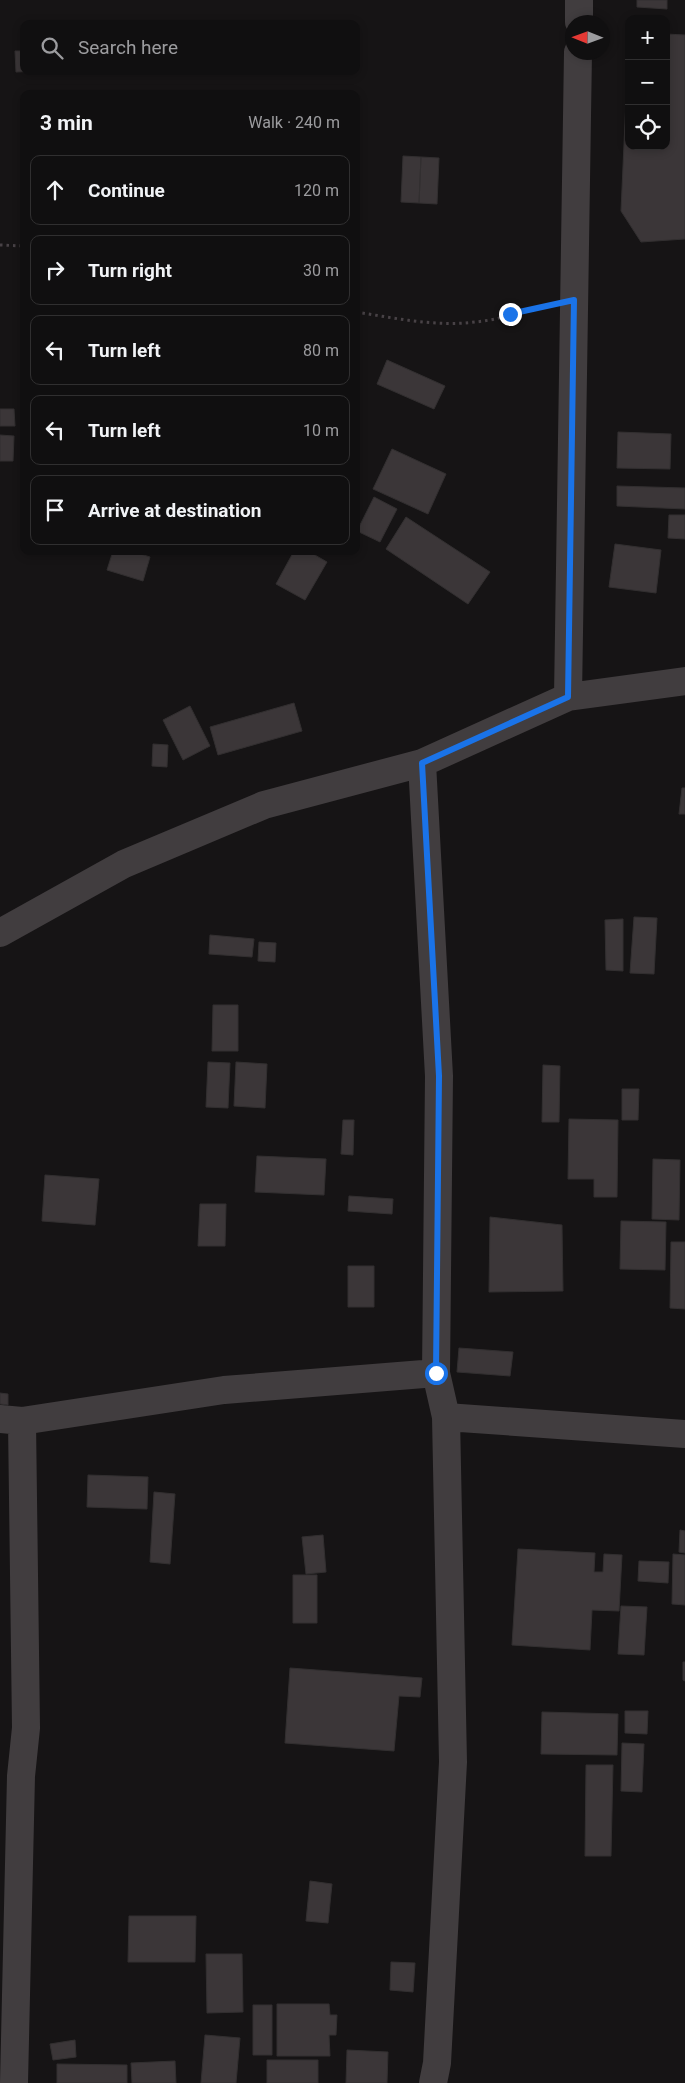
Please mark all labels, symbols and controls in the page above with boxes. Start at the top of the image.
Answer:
north arrow [565,15,610,60]
map controls [625,15,670,150]
button: + [625,15,670,60]
search box [20,20,360,75]
icon: search [38,34,66,62]
text: Search here [78,36,178,59]
button: − [625,60,670,105]
button: locate [625,105,670,150]
text: 3 min [40,111,93,135]
text: Walk · 240 m [248,113,340,132]
icon: ahead [41,176,69,204]
text: Continue [88,179,165,202]
text: 120 m [294,181,339,200]
icon: right [41,256,69,284]
text: Turn right [88,259,172,282]
text: 30 m [303,261,339,280]
route end [499,303,522,326]
icon: left [41,336,69,364]
text: Turn left [88,339,161,362]
text: 80 m [303,341,339,360]
icon: left [41,416,69,444]
text: Turn left [88,419,161,442]
text: 10 m [303,421,339,440]
icon: arrive [41,496,69,524]
text: Arrive at destination [88,499,261,522]
route start [425,1362,448,1385]

